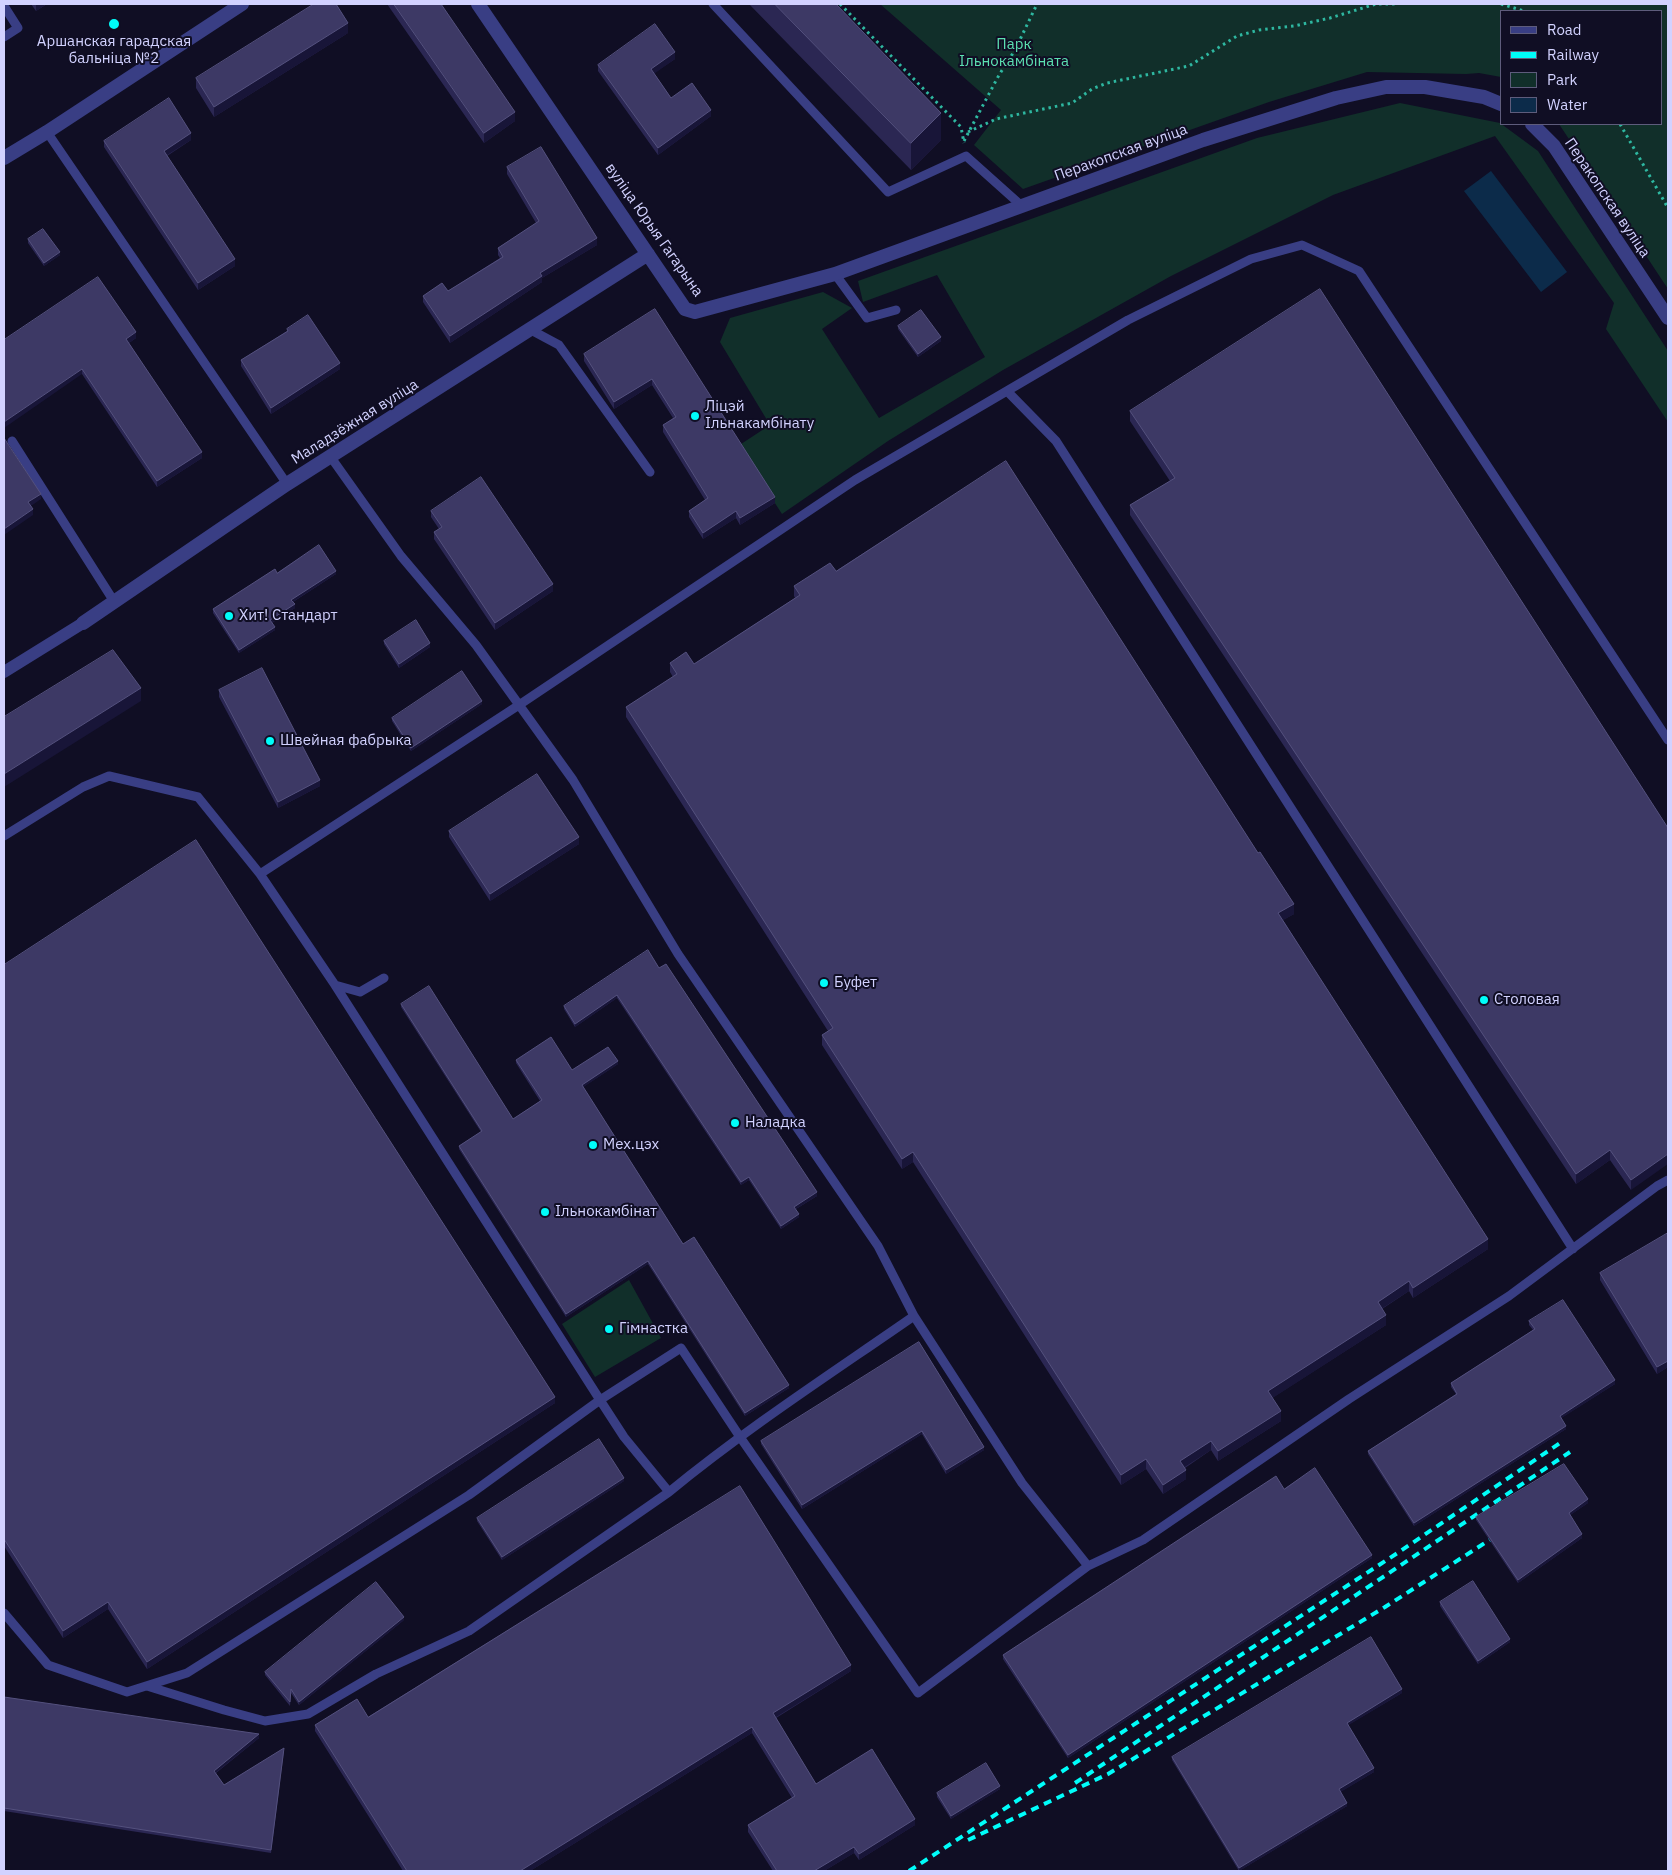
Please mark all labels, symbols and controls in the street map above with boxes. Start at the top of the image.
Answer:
legend [1500,10,1662,125]
marker: Аршанская гарадская бальніца №2 [107,17,121,31]
text: Road [1547,20,1582,39]
place label: Аршанская гарадская бальніца №2 [37,33,191,68]
park label: Парк Ільнокамбіната [959,36,1069,71]
text: Railway [1547,45,1599,64]
text: Park [1547,70,1577,89]
text: Water [1547,95,1587,114]
street label: Перакопская вуліца [1052,121,1190,185]
street label: Перакопская вуліца [1560,135,1654,261]
street label: вуліца Юрыя Гагарына [601,160,707,300]
street label: Маладзёжная вуліца [288,376,422,468]
place label: Ліцэй Ільнакамбінату [705,398,814,433]
marker: Ліцэй Ільнакамбінату [689,410,701,422]
place label: Хит! Стандарт [239,607,337,625]
marker: Хит! Стандарт [223,610,235,622]
place label: Швейная фабрыка [280,732,412,750]
marker: Швейная фабрыка [264,735,276,747]
place label: Буфет [834,974,877,992]
marker: Буфет [818,977,830,989]
place label: Столовая [1494,991,1560,1009]
marker: Столовая [1478,994,1490,1006]
place label: Наладка [745,1114,806,1132]
marker: Наладка [729,1117,741,1129]
place label: Мех.цэх [603,1136,659,1154]
marker: Мех.цэх [587,1139,599,1151]
place label: Ільнокамбінат [555,1203,657,1221]
marker: Ільнокамбінат [539,1206,551,1218]
place label: Гімнастка [619,1320,688,1338]
marker: Гімнастка [603,1323,615,1335]

